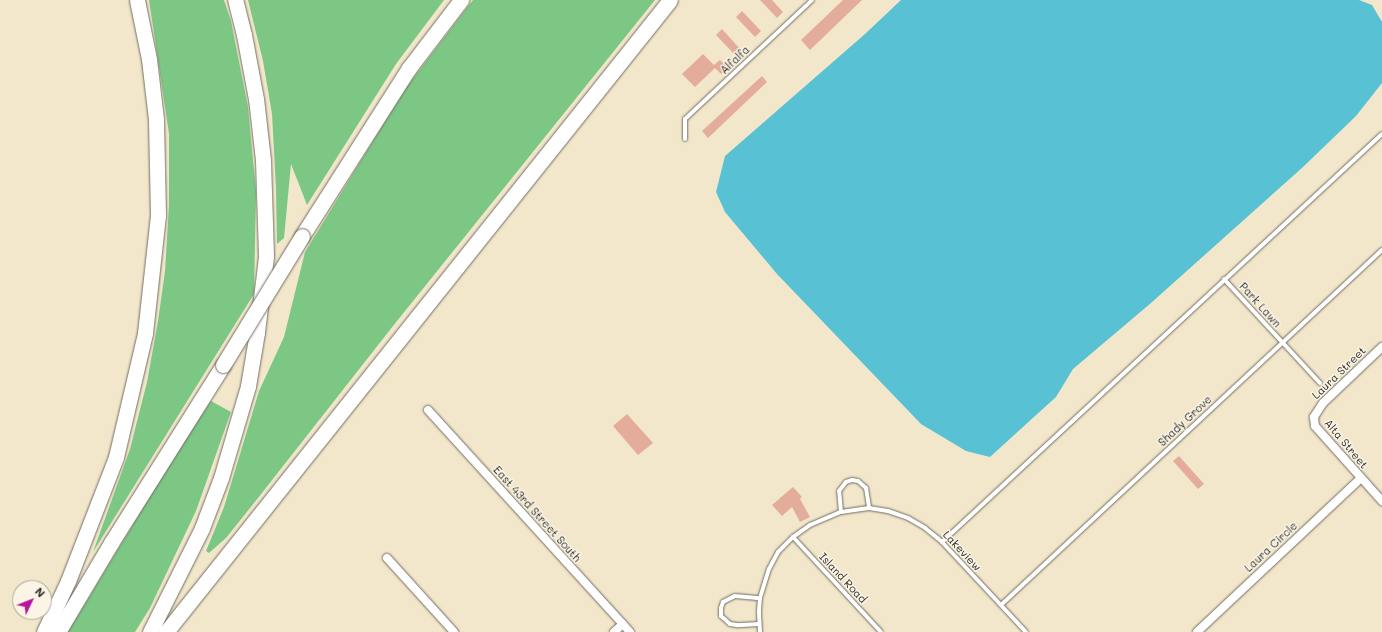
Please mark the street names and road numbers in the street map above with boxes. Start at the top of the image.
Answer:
street label: Alfalfa [718,43,752,77]
street label: Park Lawn [1236,280,1284,330]
street label: Laura Street [1309,344,1369,402]
street label: Shady Grove [1156,393,1214,449]
street label: Alta Street [1321,417,1371,471]
street label: East 43rd Street South [491,463,583,565]
street label: Laura Circle [1242,519,1300,575]
street label: Lakeview [940,528,984,574]
street label: Island Road [816,550,870,606]

